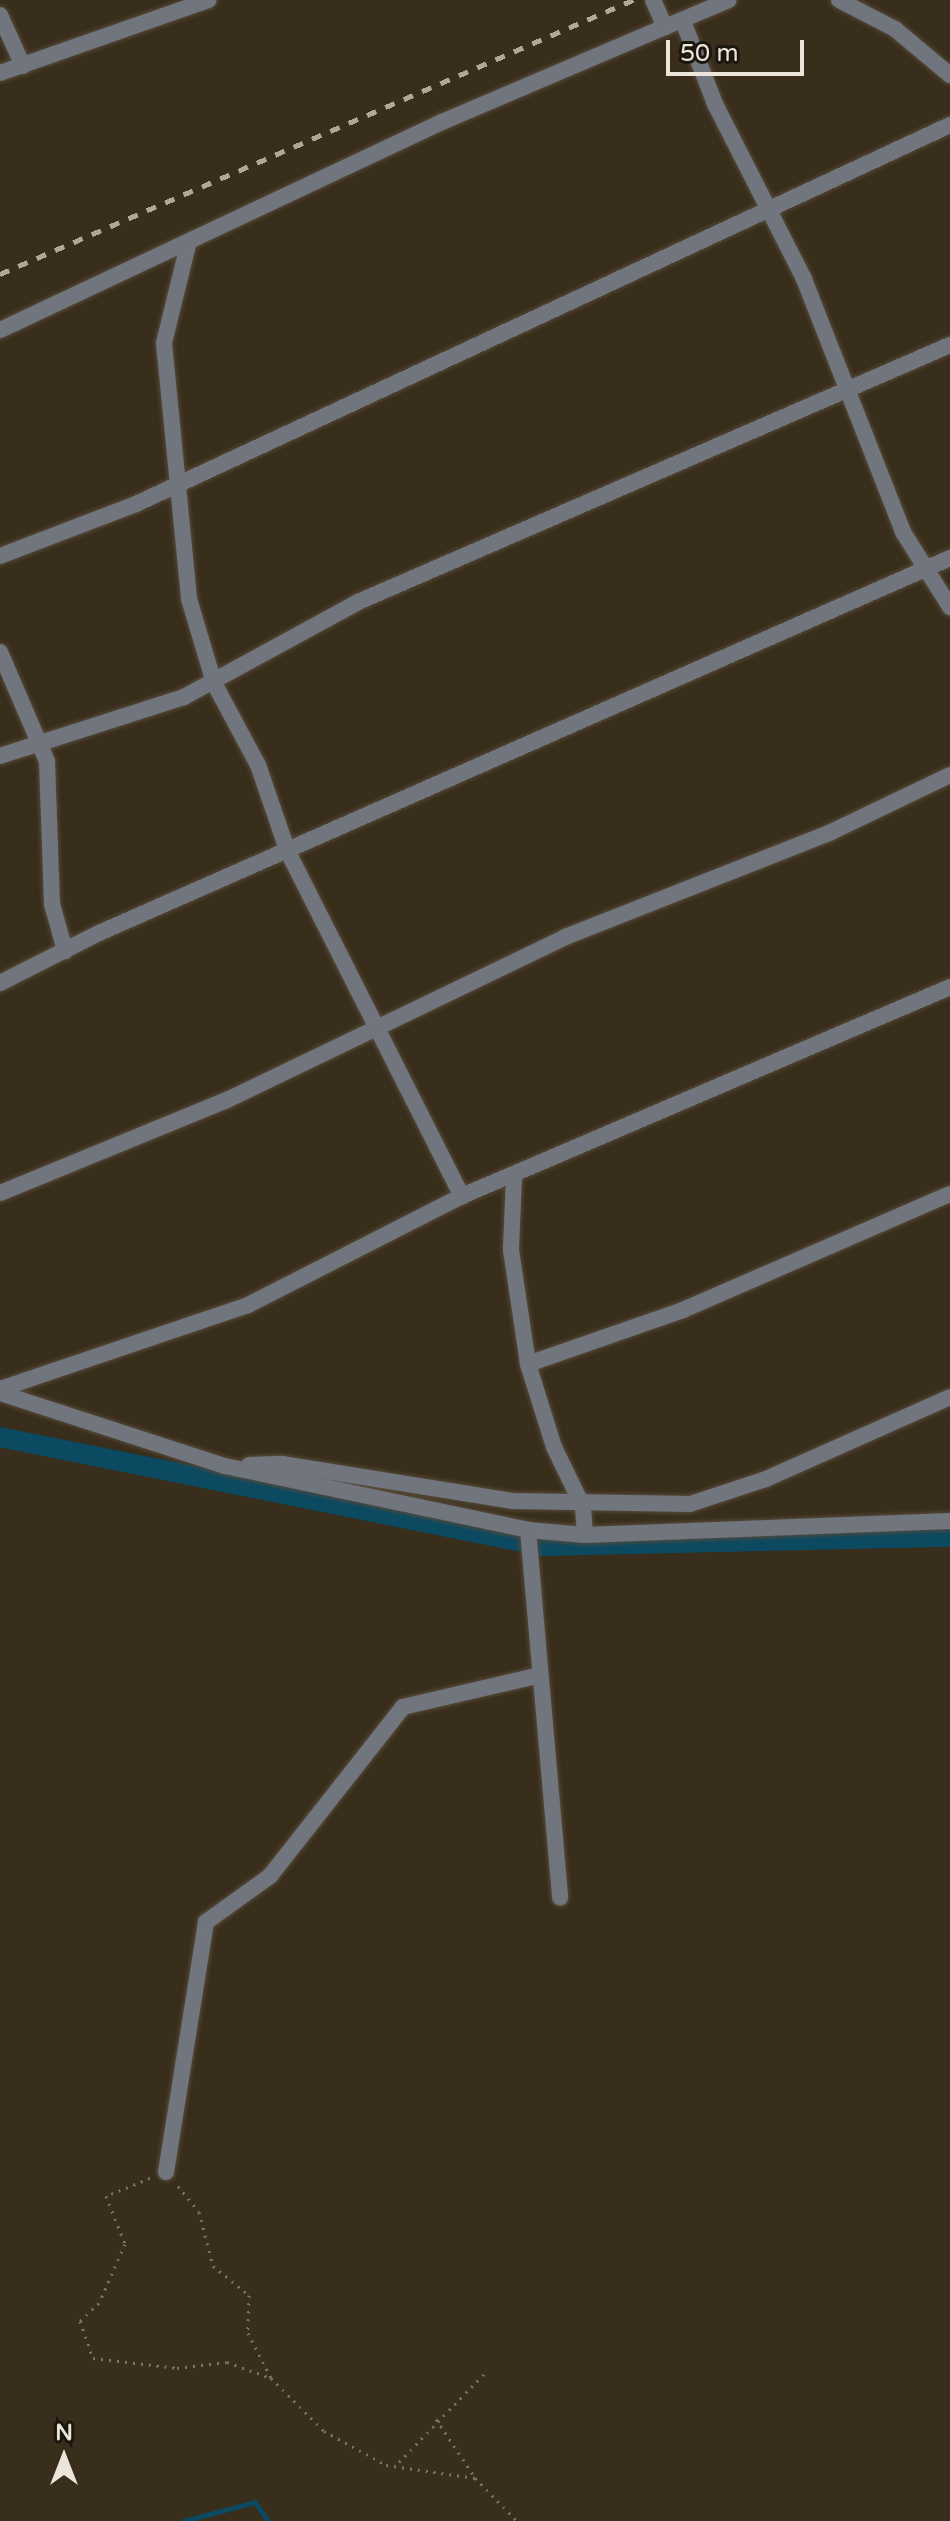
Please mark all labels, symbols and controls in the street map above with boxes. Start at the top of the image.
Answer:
scale bar [670,24,808,74]
text: 50 m [680,39,738,68]
north arrow [24,2417,104,2497]
text: N [55,2420,73,2446]

